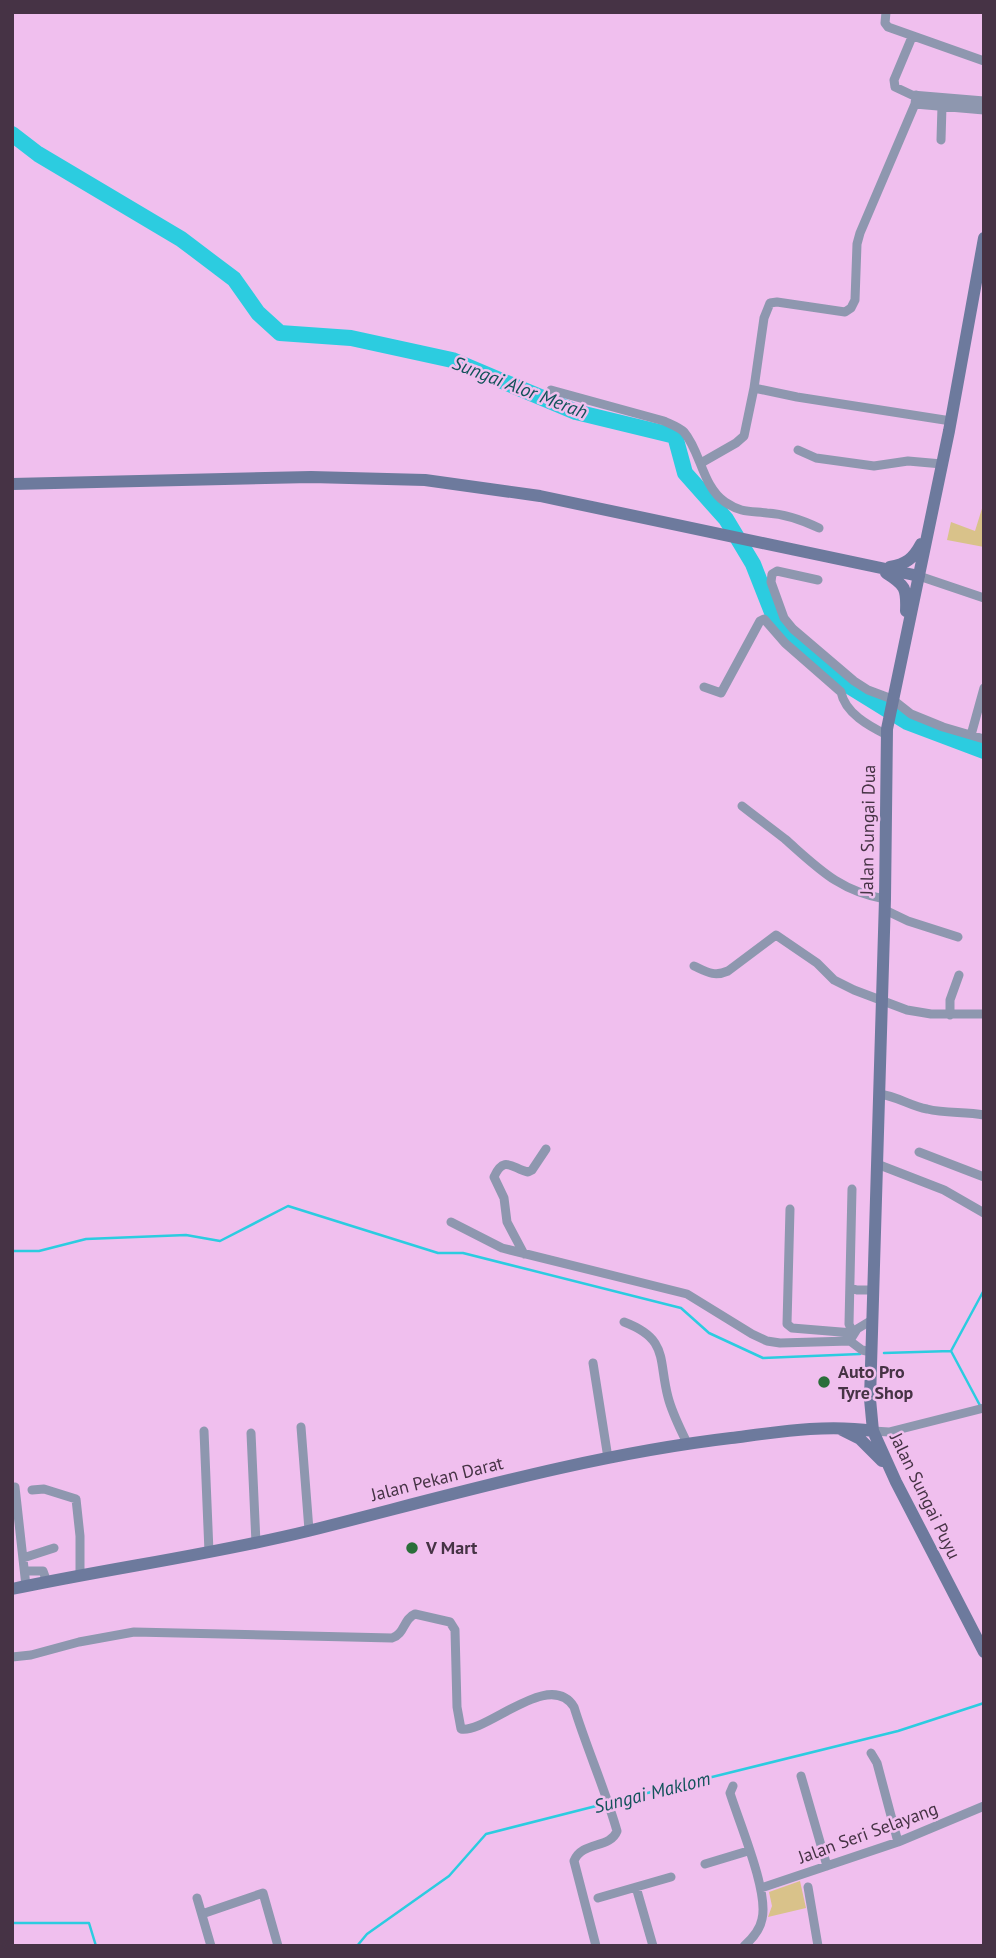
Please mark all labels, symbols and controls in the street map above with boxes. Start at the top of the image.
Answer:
water label: Sungai Alor Merah [449,350,591,424]
street label: Jalan Sungai Dua [855,764,880,897]
place label: Auto Pro Tyre Shop [838,1360,914,1404]
marker: Auto Pro Tyre Shop [816,1374,832,1390]
street label: Jalan Sungai Puyu [885,1428,966,1563]
street label: Jalan Pekan Darat [367,1451,505,1506]
place label: V Mart [425,1536,478,1559]
marker: V Mart [404,1540,420,1556]
water label: Sungai Maklom [591,1766,713,1818]
street label: Jalan Seri Selayang [794,1797,941,1869]

